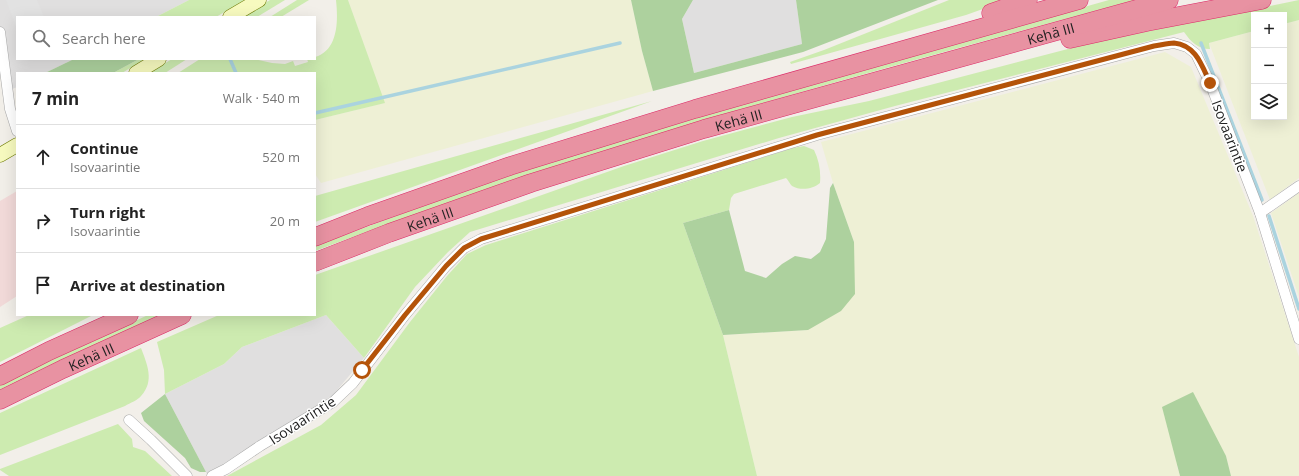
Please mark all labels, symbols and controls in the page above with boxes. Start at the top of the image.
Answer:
map controls [1251,12,1287,120]
button: + [1251,12,1287,48]
search box [16,16,316,60]
street label: Kehä III [1025,17,1076,48]
icon: search [30,27,52,49]
text: Search here [62,28,146,48]
button: − [1251,48,1287,84]
route end [1201,74,1219,92]
button: layers [1251,84,1287,120]
text: 7 min [32,87,79,110]
text: Walk · 540 m [223,89,300,107]
street label: Isovaarintie [1208,97,1252,175]
street label: Kehä III [713,104,764,135]
text: Continue [70,138,138,158]
icon: ahead [32,146,54,168]
text: 520 m [262,148,300,166]
text: Isovaarintie [70,158,140,176]
text: Turn right [70,202,145,222]
street label: Kehä III [404,202,456,236]
icon: right [32,210,54,232]
text: 20 m [270,212,300,230]
text: Isovaarintie [70,222,140,240]
icon: arrive [32,274,54,296]
text: Arrive at destination [70,275,225,295]
street label: Kehä III [65,338,117,375]
route start [353,361,371,379]
street label: Isovaarintie [265,391,339,449]

